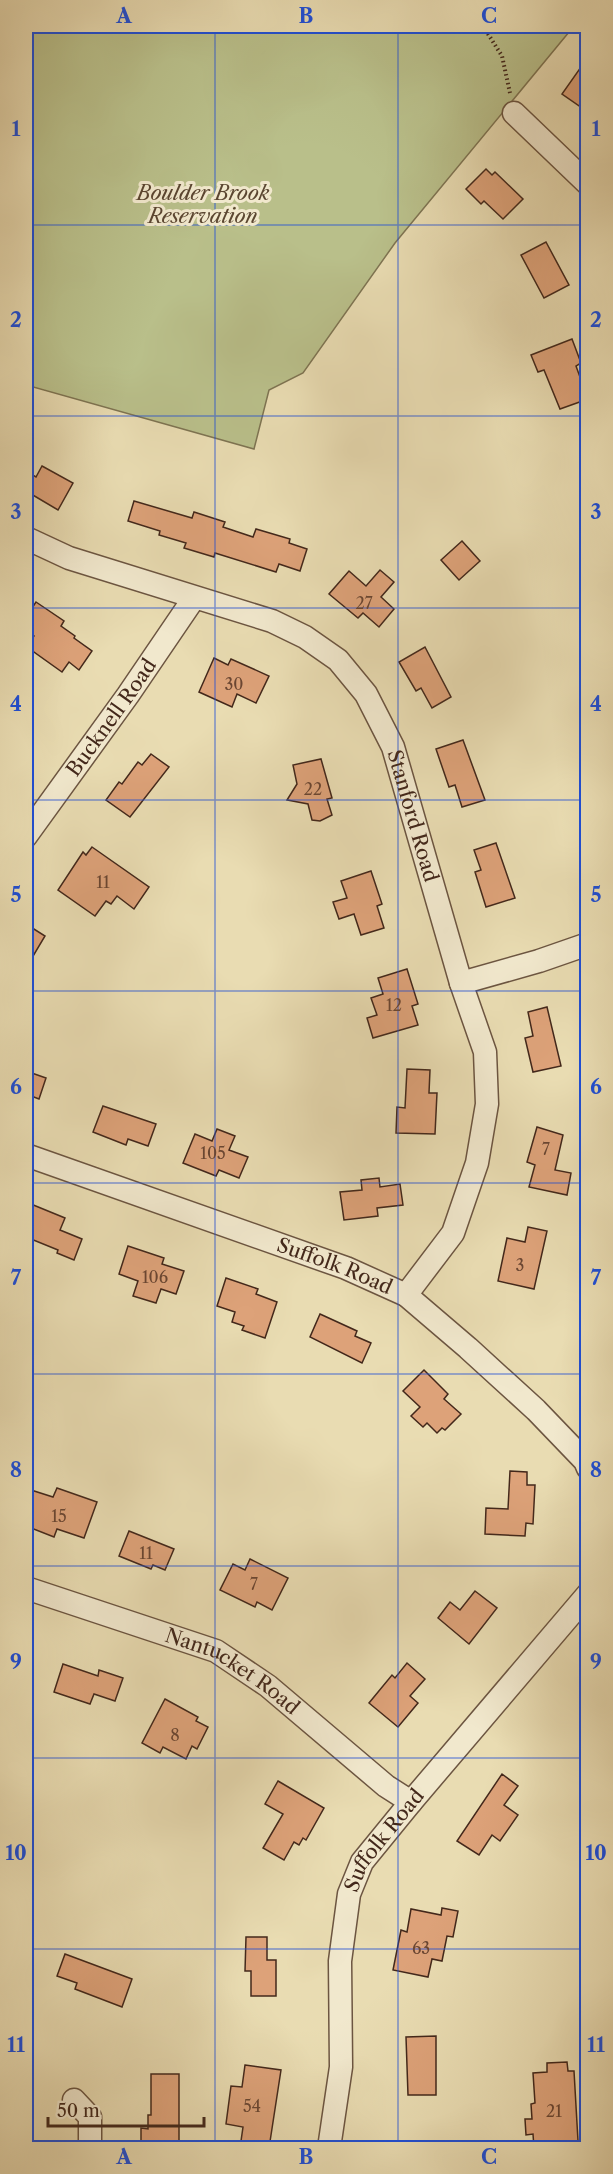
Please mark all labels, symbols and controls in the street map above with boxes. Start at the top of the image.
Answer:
text: A [115,4,132,28]
text: B [299,4,314,28]
text: C [481,4,497,28]
text: 1 [12,117,21,141]
text: 1 [592,117,601,141]
park label: Boulder Brook Reservation [135,181,270,228]
text: 2 [10,308,22,332]
text: 2 [590,308,602,332]
text: 3 [10,500,22,524]
text: 3 [590,500,602,524]
house number: 27 [355,593,373,613]
street label: Bucknell Road [61,654,161,781]
house number: 30 [225,674,243,694]
text: 4 [10,692,22,716]
text: 4 [590,692,602,716]
street label: Stanford Road [382,747,443,885]
house number: 22 [304,779,322,799]
house number: 11 [96,872,110,892]
text: 5 [10,883,22,907]
text: 5 [590,883,602,907]
house number: 12 [386,995,402,1015]
text: 6 [10,1075,22,1099]
text: 6 [590,1075,602,1099]
house number: 7 [542,1139,550,1159]
house number: 105 [200,1143,226,1163]
street label: Suffolk Road [274,1233,396,1299]
house number: 3 [516,1255,524,1275]
text: 7 [11,1266,22,1290]
text: 7 [591,1266,602,1290]
house number: 106 [142,1267,168,1287]
text: 8 [10,1458,22,1482]
text: 8 [590,1458,602,1482]
house number: 15 [51,1506,67,1526]
house number: 11 [139,1543,153,1563]
house number: 7 [250,1574,258,1594]
street label: Nantucket Road [162,1623,304,1719]
text: 9 [10,1650,22,1674]
text: 9 [590,1650,602,1674]
house number: 8 [170,1725,180,1745]
street label: Suffolk Road [339,1784,429,1895]
text: 10 [5,1841,27,1865]
text: 10 [585,1841,607,1865]
house number: 63 [412,1938,430,1958]
text: 11 [7,2033,25,2057]
text: 11 [587,2033,605,2057]
scale bar [48,2090,204,2128]
house number: 54 [243,2096,261,2116]
text: 50 m [57,2100,100,2122]
house number: 21 [546,2101,562,2121]
text: A [115,2145,132,2169]
text: B [299,2145,314,2169]
text: C [481,2145,497,2169]

